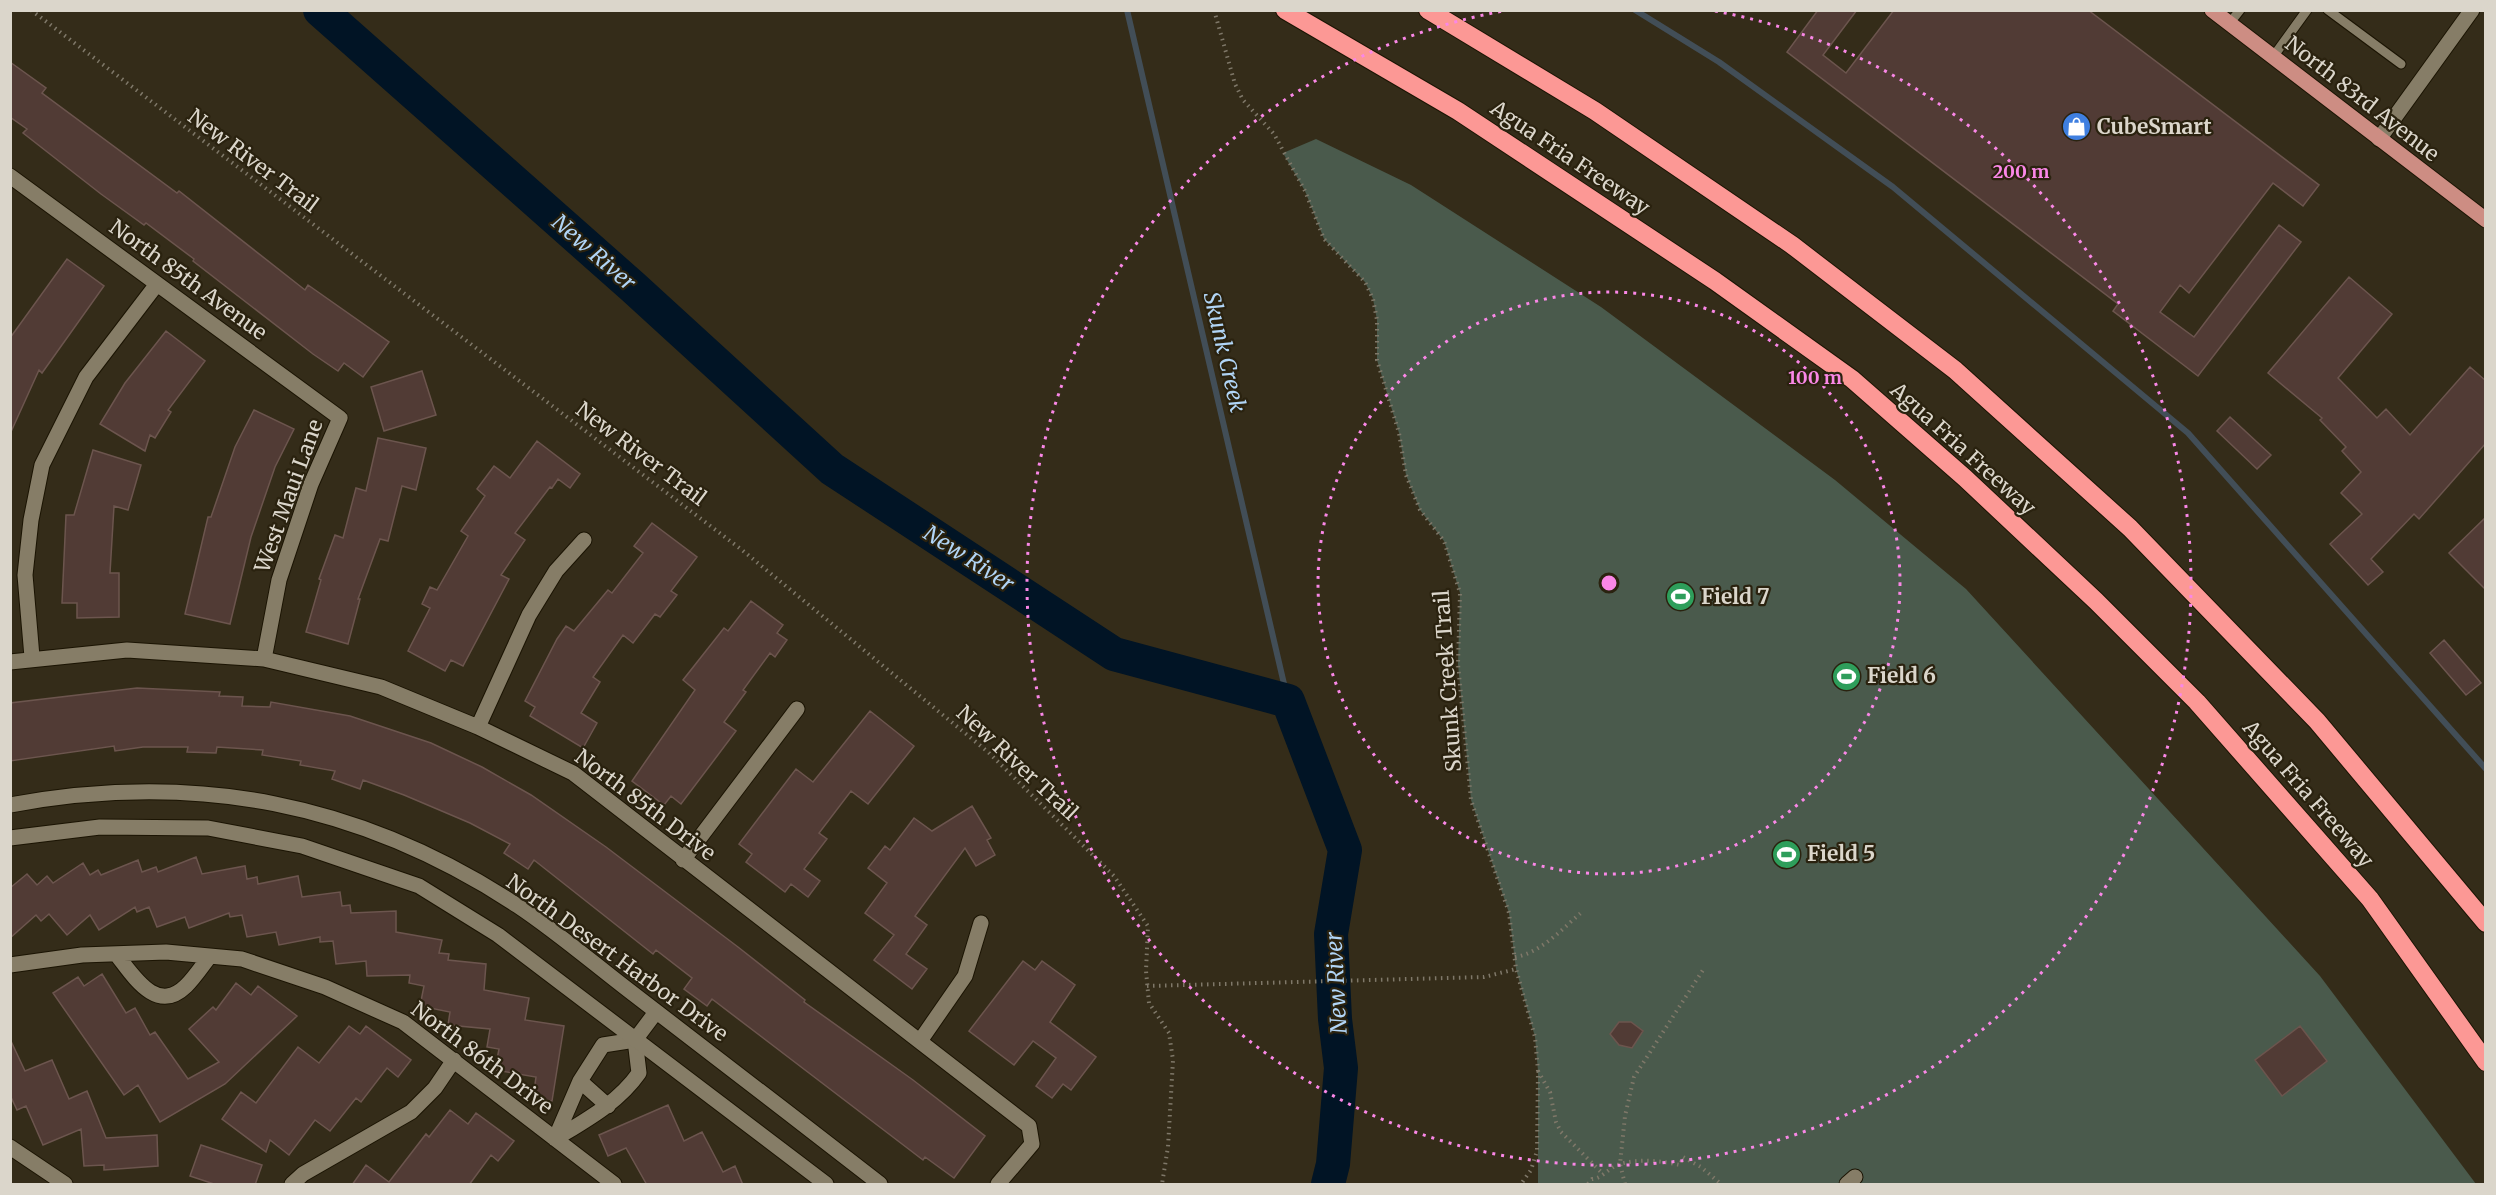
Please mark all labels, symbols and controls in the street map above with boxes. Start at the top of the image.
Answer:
street label: North 83rd Avenue [2280,30,2445,167]
street label: Agua Fria Freeway [1485,94,1656,221]
street label: New River Trail [183,103,324,219]
shop icon: CubeSmart [2060,111,2092,143]
place label: CubeSmart [2097,113,2212,140]
text: 200 m [1993,160,2049,183]
water label: New River [546,208,643,297]
street label: North 85th Avenue [104,213,272,346]
water label: Skunk Creek [1198,289,1252,415]
text: 100 m [1788,366,1842,389]
street label: Agua Fria Freeway [1884,376,2042,521]
street label: New River Trail [571,396,712,512]
street label: West Maui Lane [248,415,329,577]
water label: New River [919,518,1020,598]
centre of rings [1599,573,1619,593]
sports icon: Field 7 [1664,581,1696,613]
place label: Field 7 [1701,583,1770,610]
street label: Skunk Creek Trail [1428,589,1467,773]
sports icon: Field 6 [1830,660,1862,692]
place label: Field 6 [1867,662,1936,689]
street label: New River Trail [951,699,1084,826]
street label: Agua Fria Freeway [2236,714,2380,873]
street label: North 85th Drive [570,743,721,866]
sports icon: Field 5 [1770,838,1802,870]
place label: Field 5 [1807,840,1875,867]
street label: North Desert Harbor Drive [501,868,733,1047]
water label: New River [1319,930,1353,1035]
street label: North 86th Drive [406,995,559,1120]

